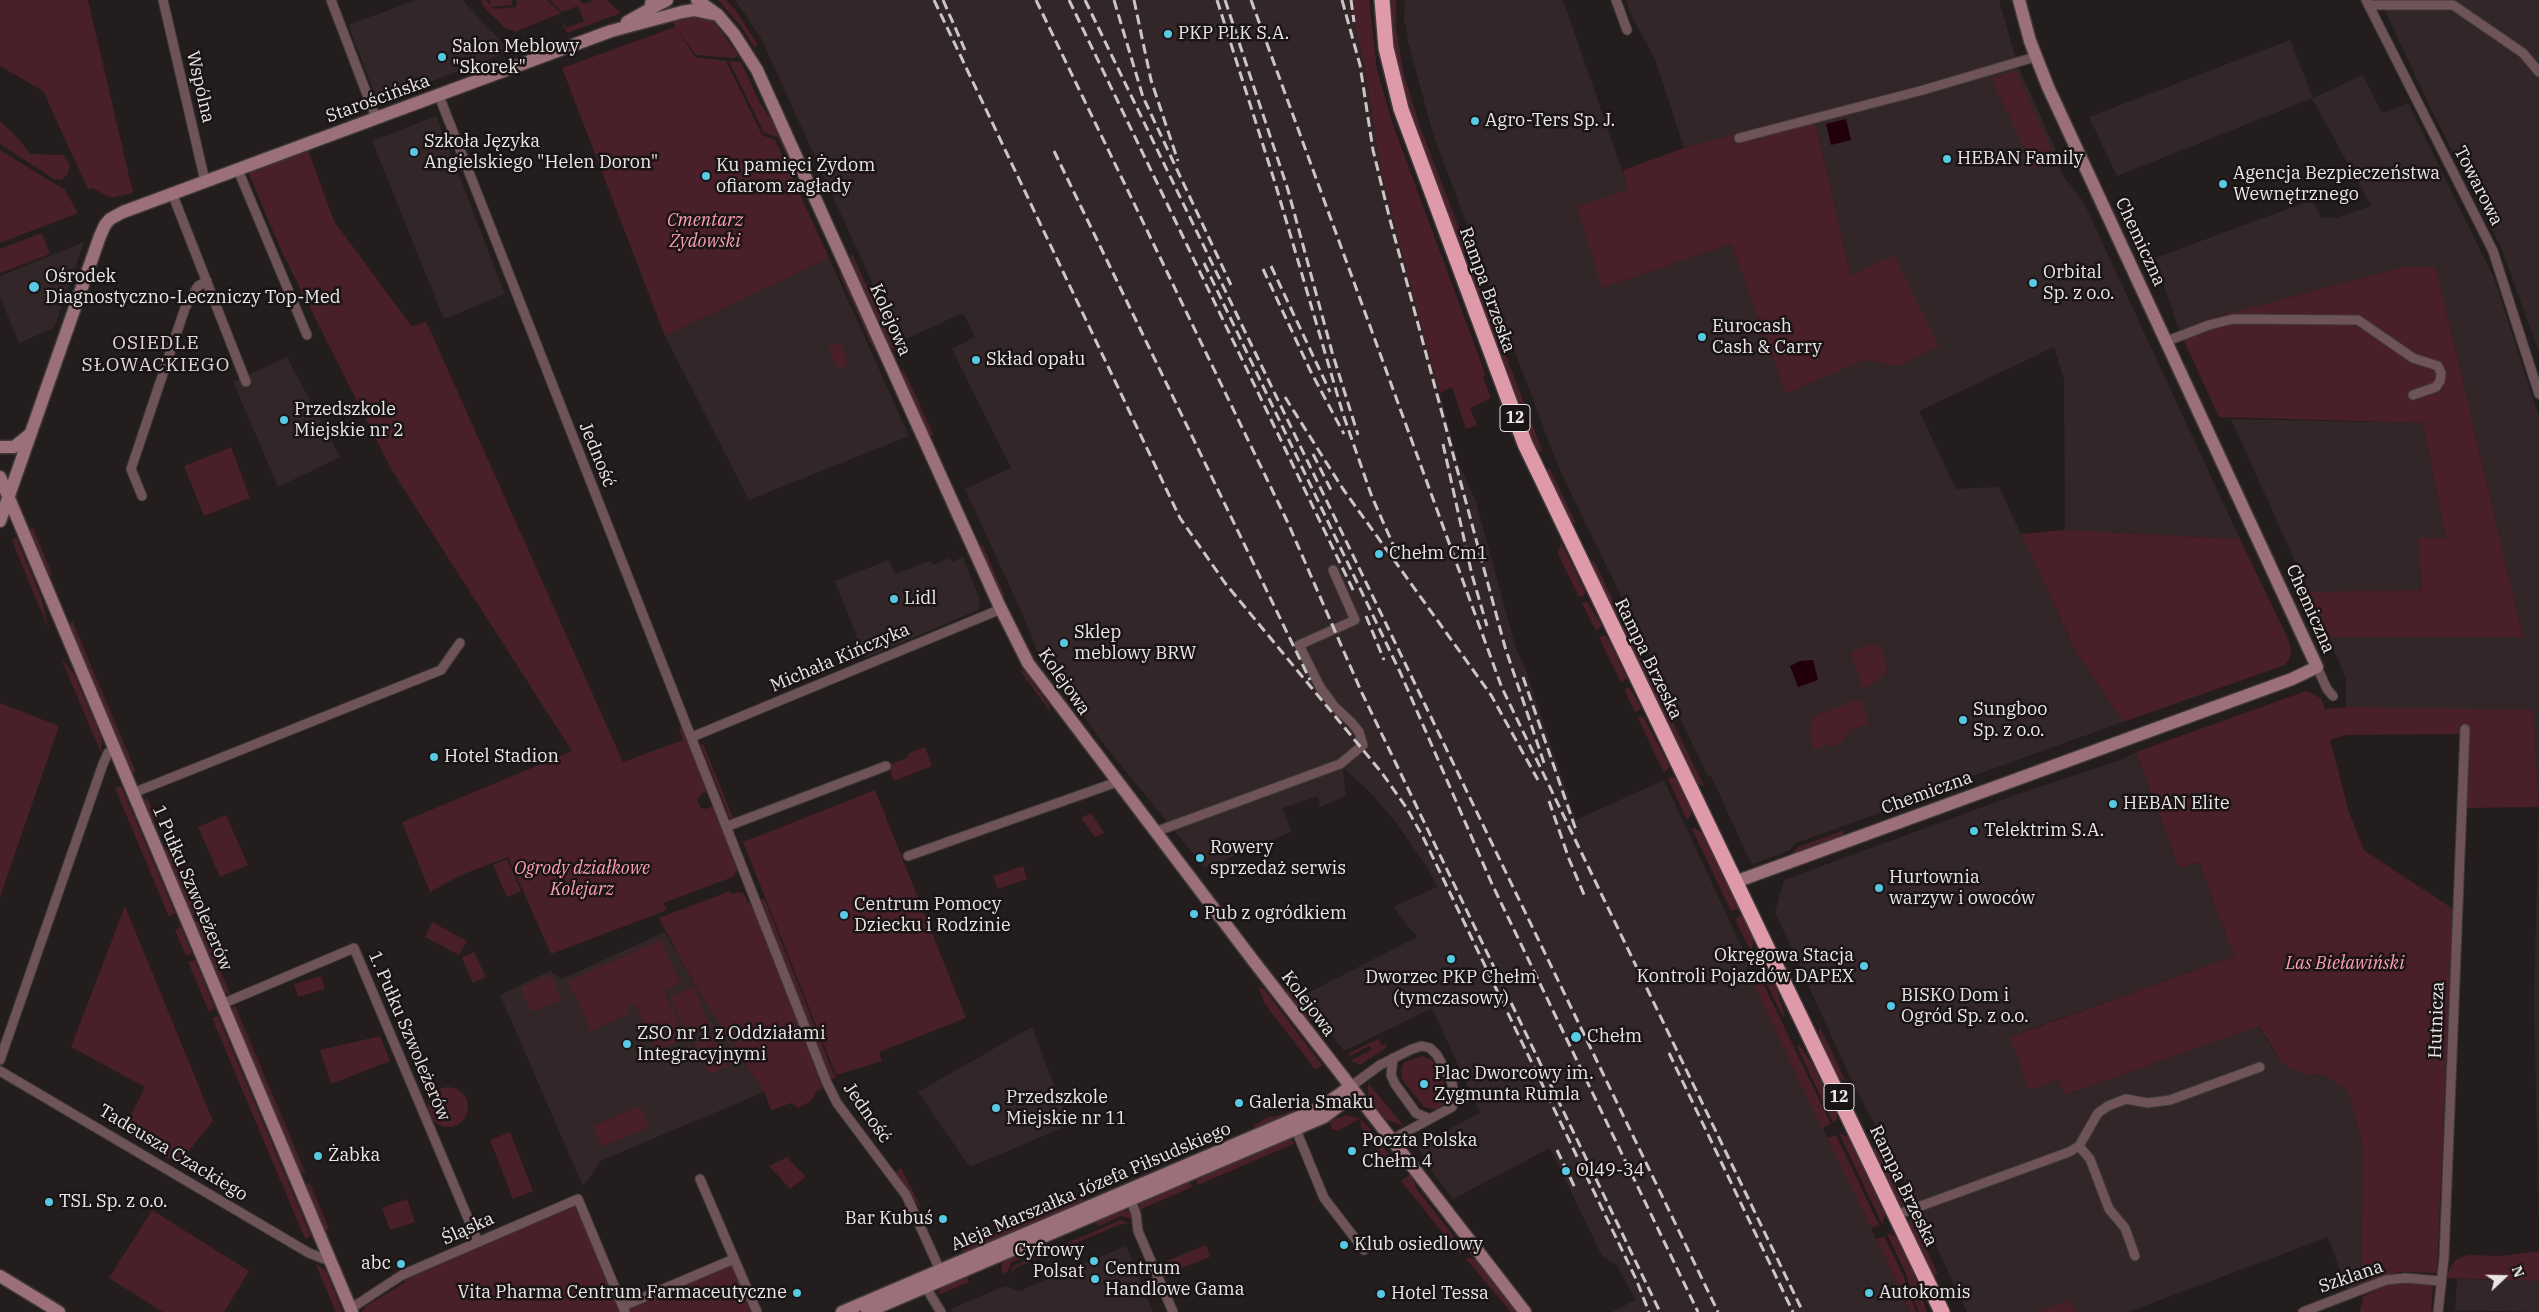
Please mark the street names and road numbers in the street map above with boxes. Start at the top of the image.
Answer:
street label: Wspólna [181,49,219,125]
street label: Starościńska [323,70,433,128]
street label: Towarowa [2449,143,2507,229]
street label: Chemiczna [2110,194,2170,290]
street label: Rampa Brzeska [1454,224,1520,356]
street label: Kolejowa [865,281,915,359]
road number: 12 [1500,404,1530,432]
street label: Jedność [574,419,620,491]
street label: Chemiczna [2281,561,2339,657]
street label: Rampa Brzeska [1609,595,1687,723]
street label: Michała Kińczyka [767,619,913,697]
street label: Kolejowa [1033,644,1095,720]
street label: Chemiczna [1879,767,1975,819]
street label: 1 Pułku Szwoleżerów [147,802,237,974]
street label: 1. Pułku Szwoleżerów [363,948,455,1124]
street label: Kolejowa [1276,967,1340,1041]
street label: Hutnicza [2425,981,2449,1059]
street label: Jedność [838,1079,896,1147]
road number: 12 [1824,1084,1854,1110]
street label: Tadeusza Czackiego [95,1100,251,1206]
street label: Aleja Marszałka Józefa Piłsudskiego [948,1118,1234,1256]
street label: Rampa Brzeska [1864,1122,1942,1250]
street label: Śląska [439,1208,497,1250]
street label: Szklana [2316,1256,2386,1298]

